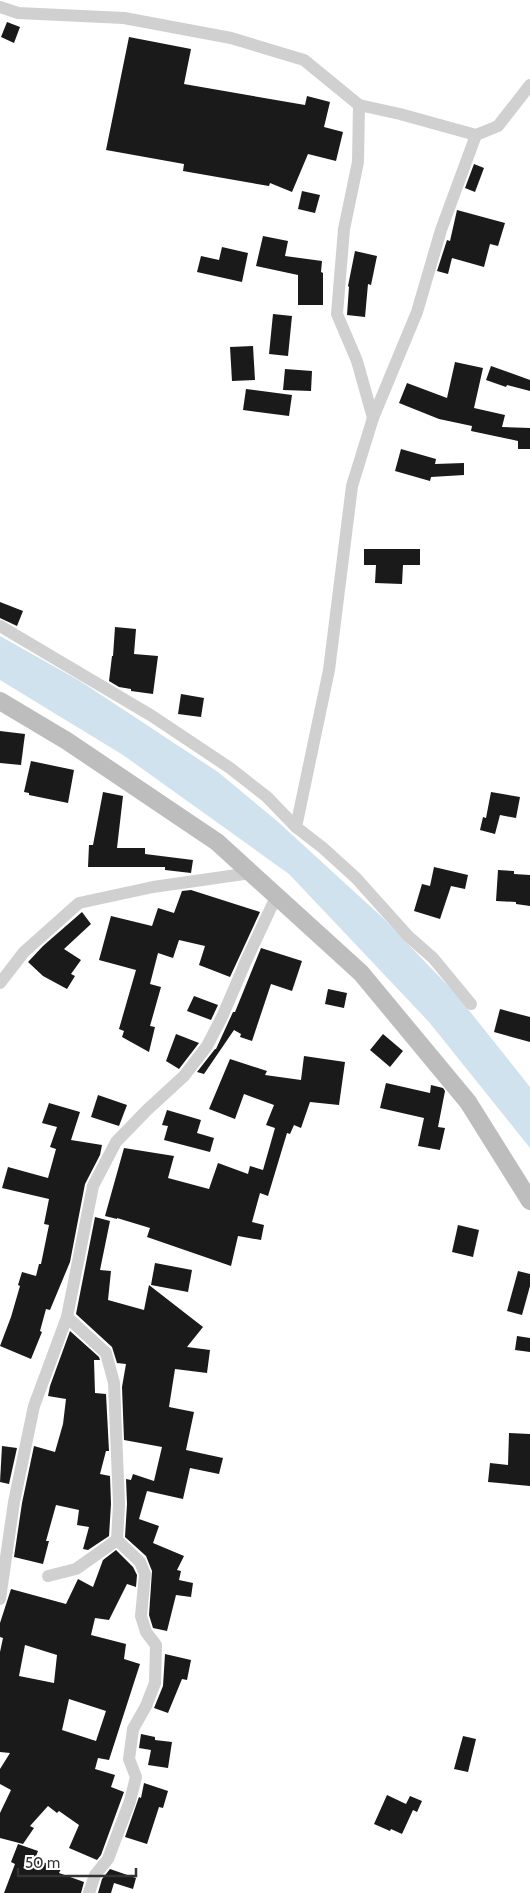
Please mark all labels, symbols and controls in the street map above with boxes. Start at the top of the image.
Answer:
scale bar [18,1846,135,1878]
text: 50 m [25,1854,60,1872]

